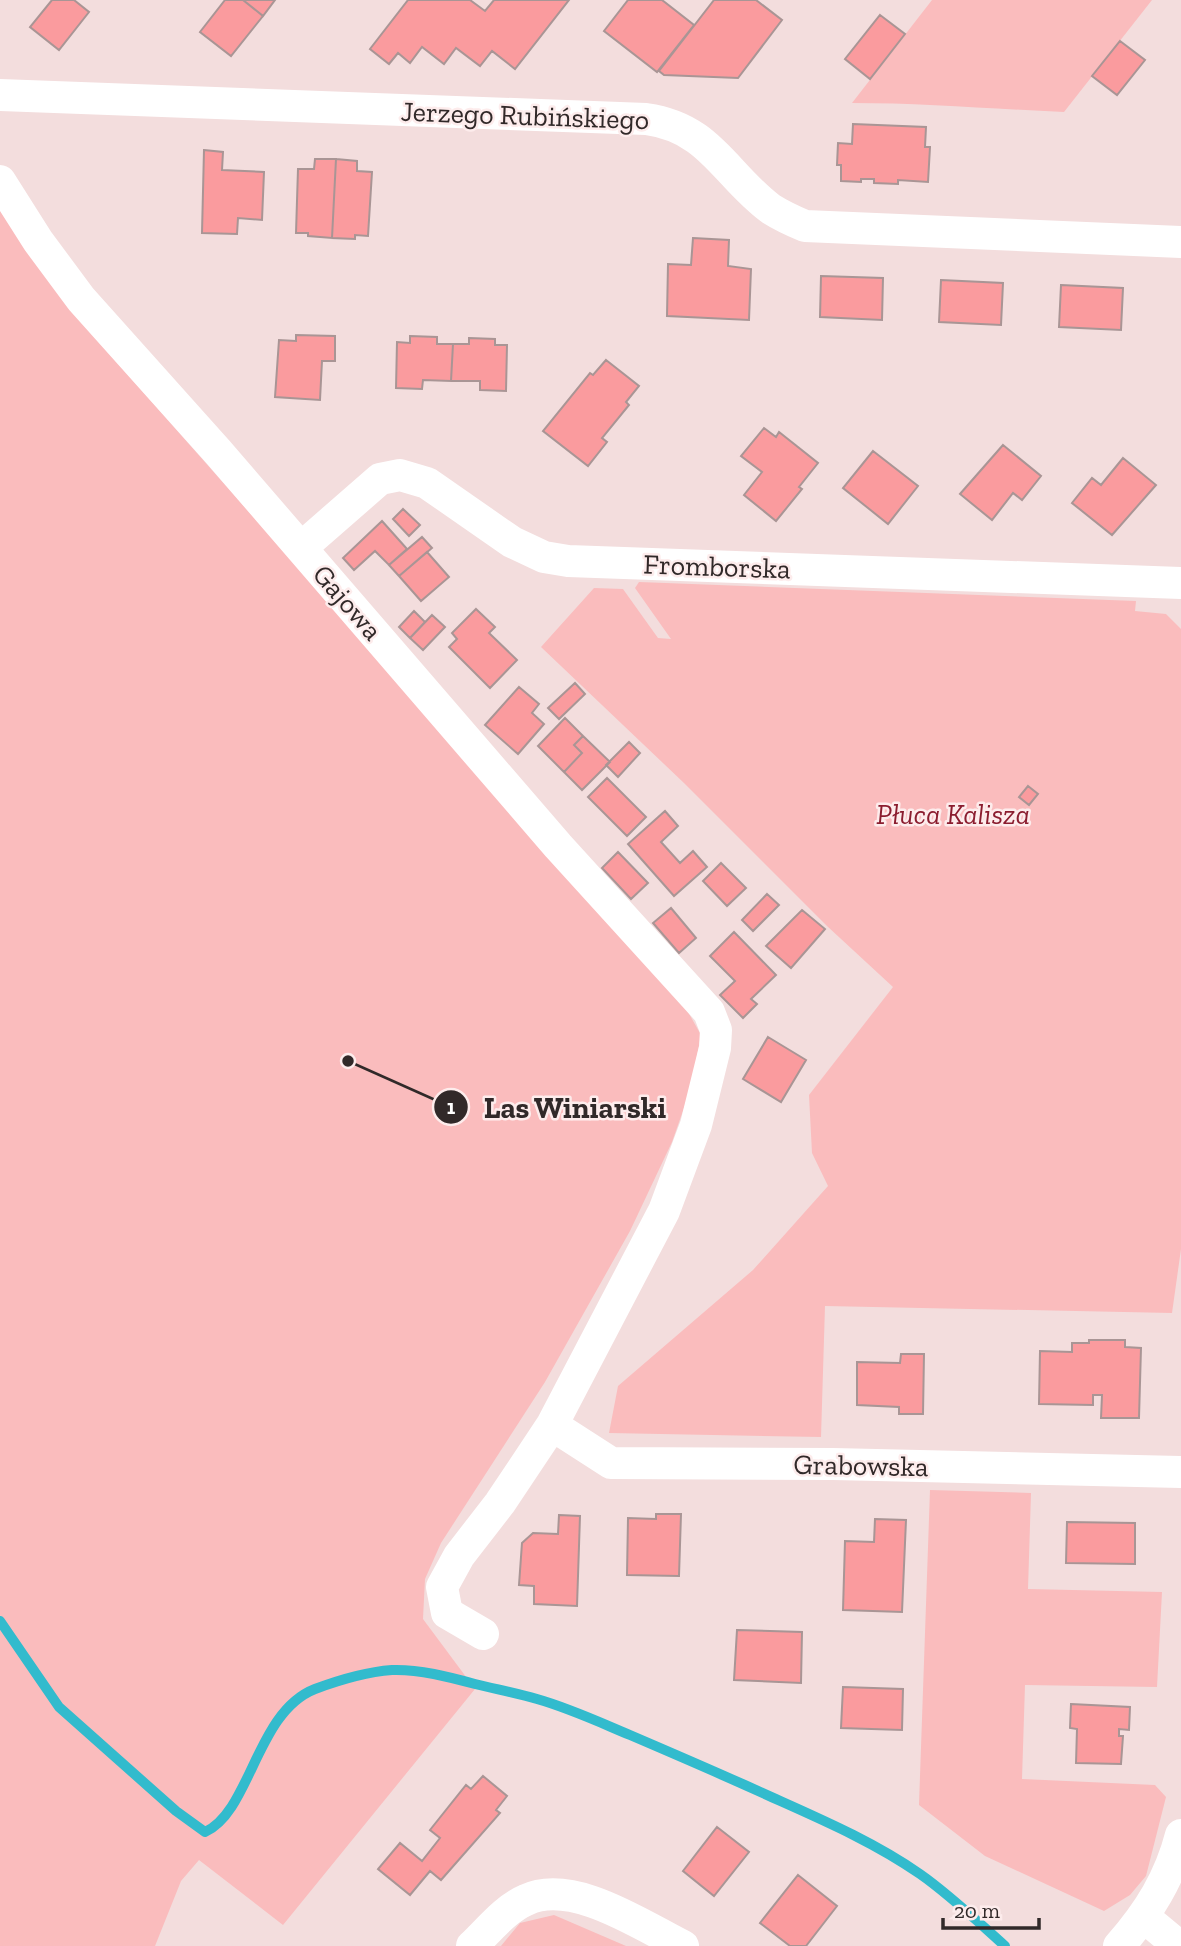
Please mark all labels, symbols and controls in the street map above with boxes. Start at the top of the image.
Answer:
street label: Jerzego Rubińskiego [400,95,650,136]
street label: Fromborska [643,547,792,586]
street label: Gajowa [306,558,390,647]
park label: Płuca Kalisza [876,798,1030,831]
callout: Las Winiarski [434,1082,680,1133]
text: Las Winiarski [484,1090,666,1126]
text: 1 [447,1094,456,1119]
street label: Grabowska [793,1448,929,1483]
scale bar [943,1886,1039,1930]
text: 20 m [954,1898,1000,1923]

